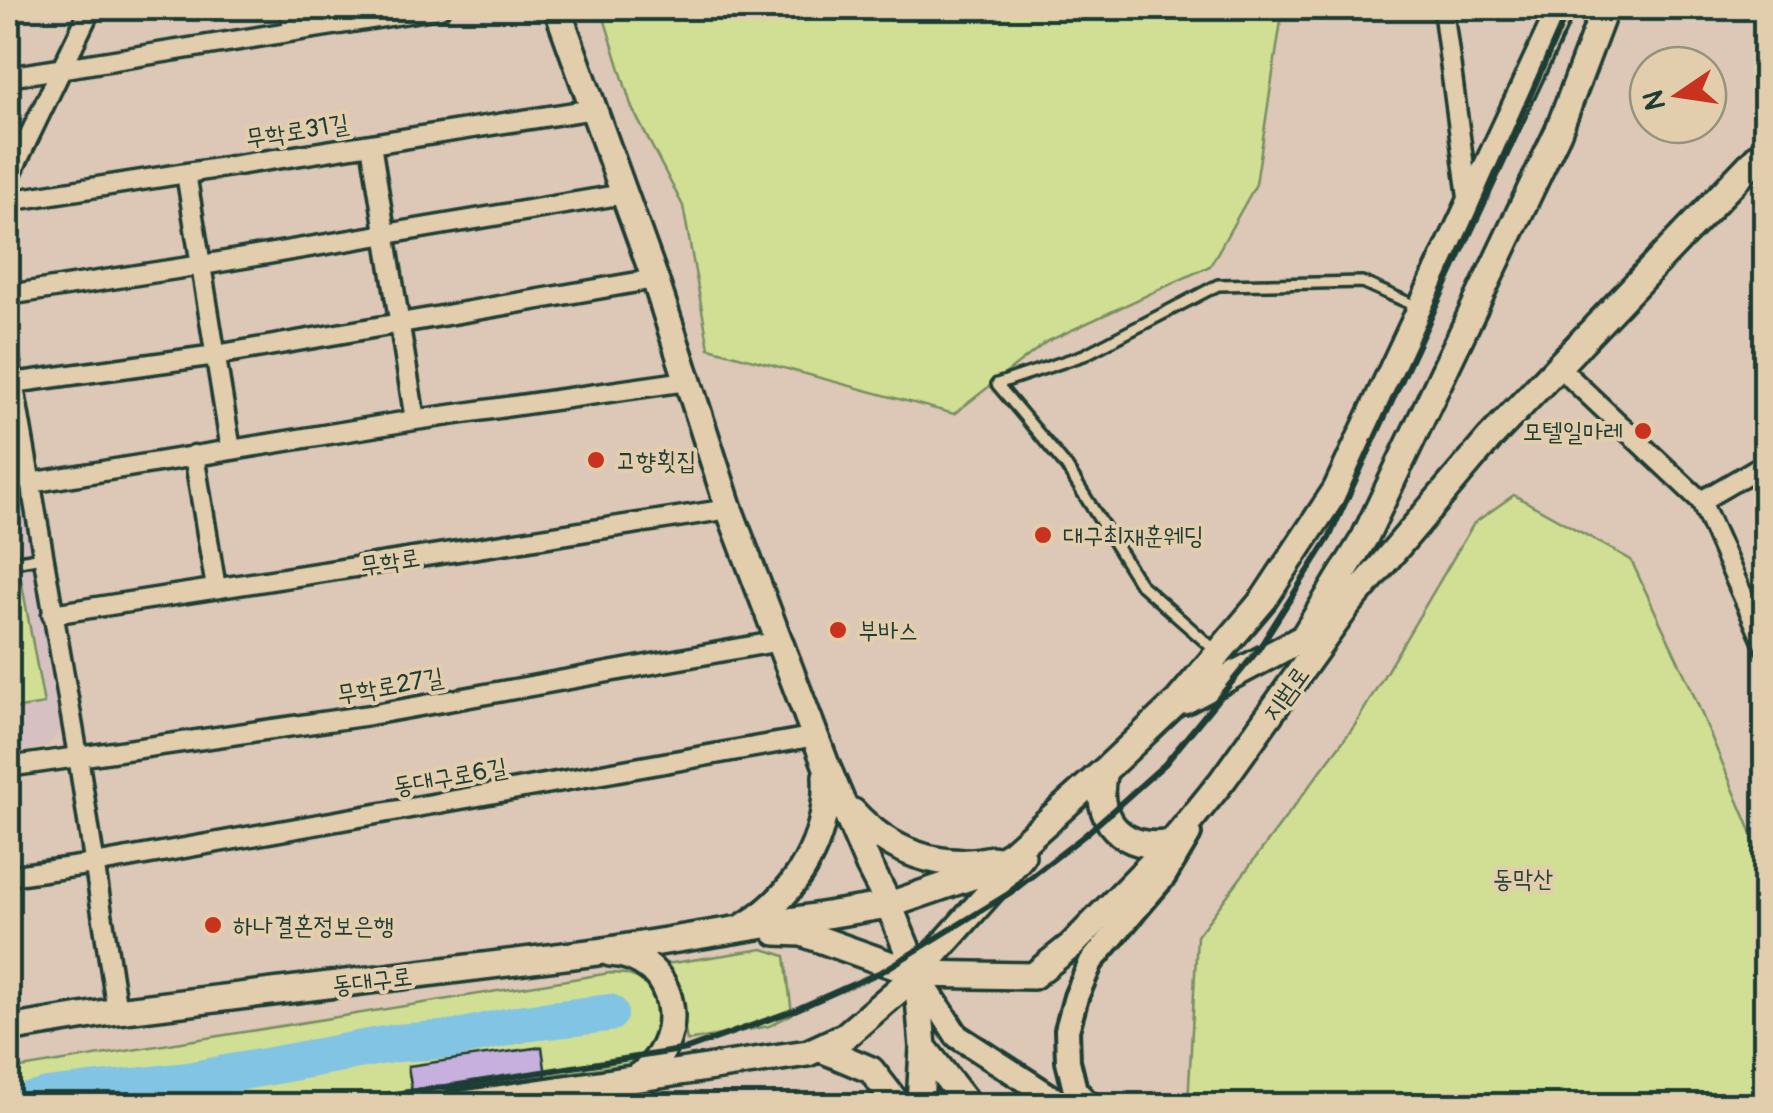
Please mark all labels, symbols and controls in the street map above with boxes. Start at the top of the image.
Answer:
north arrow [1628,45,1728,145]
text: N [1636,87,1674,113]
street label: 무학로31길 [243,108,351,155]
place label: 모텔일마레 [1522,417,1623,448]
marker: 모텔일마레 [1632,420,1654,442]
place label: 고향횟집 [616,446,696,477]
marker: 고향횟집 [585,449,607,471]
place label: 대구최재훈웨딩 [1063,521,1204,552]
marker: 대구최재훈웨딩 [1032,524,1054,546]
street label: 무학로 [358,542,422,583]
place label: 부바스 [858,616,918,647]
marker: 부바스 [827,619,849,641]
street label: 지범로 [1256,660,1316,727]
street label: 무학로27길 [335,662,446,711]
street label: 동대구로6길 [391,752,510,803]
park label: 동막산 [1493,864,1553,895]
place label: 하나결혼정보은행 [233,911,394,942]
marker: 하나결혼정보은행 [202,914,224,936]
street label: 동대구로 [330,961,414,1002]

